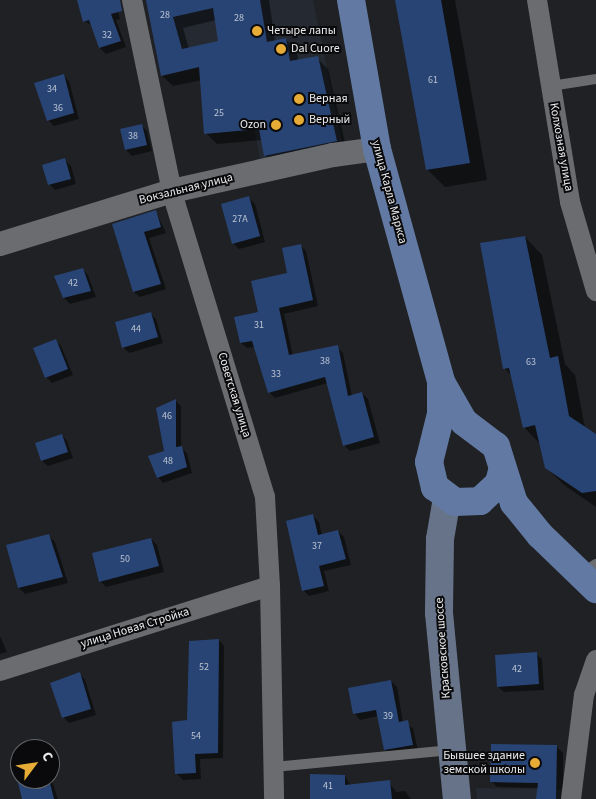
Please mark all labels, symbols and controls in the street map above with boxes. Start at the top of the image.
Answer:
house number: 28 [160,10,170,22]
house number: 28 [234,13,244,25]
place label: Четыре лапы [267,24,336,38]
marker: Четыре лапы [251,25,263,37]
house number: 32 [102,30,112,42]
place label: Dal Cuore [291,42,340,56]
marker: Dal Cuore [275,43,287,55]
house number: 61 [428,75,438,87]
house number: 34 [47,84,57,96]
place label: Верная [309,92,348,106]
marker: Верная [293,93,305,105]
street label: Колхозная улица [546,102,576,192]
house number: 36 [53,103,63,115]
house number: 25 [214,108,224,120]
place label: Верный [309,113,350,127]
marker: Верный [293,114,305,126]
place label: Ozon [240,118,266,132]
marker: Ozon [270,119,282,131]
house number: 38 [128,131,138,143]
street label: улица Карла Маркса [368,139,410,245]
street label: Вокзальная улица [138,170,234,208]
house number: 27А [232,214,248,226]
house number: 42 [68,278,78,290]
house number: 31 [254,320,264,332]
house number: 44 [131,324,141,336]
street label: Советская улица [214,351,254,439]
house number: 38 [320,356,330,368]
house number: 63 [526,357,536,369]
house number: 33 [271,369,281,381]
house number: 46 [162,411,172,423]
house number: 48 [163,456,173,468]
house number: 37 [312,541,322,553]
house number: 50 [120,554,130,566]
street label: Красковское шоссе [432,597,454,699]
street label: улица Новая Стройка [79,605,191,651]
house number: 52 [199,662,209,674]
house number: 42 [512,664,522,676]
house number: 39 [383,711,393,723]
house number: 54 [191,731,201,743]
north arrow [10,739,60,789]
text: С [36,748,58,765]
place label: Бывшее здание земской школы [443,749,525,777]
marker: Бывшее здание земской школы [529,757,541,769]
house number: 41 [323,781,333,793]

